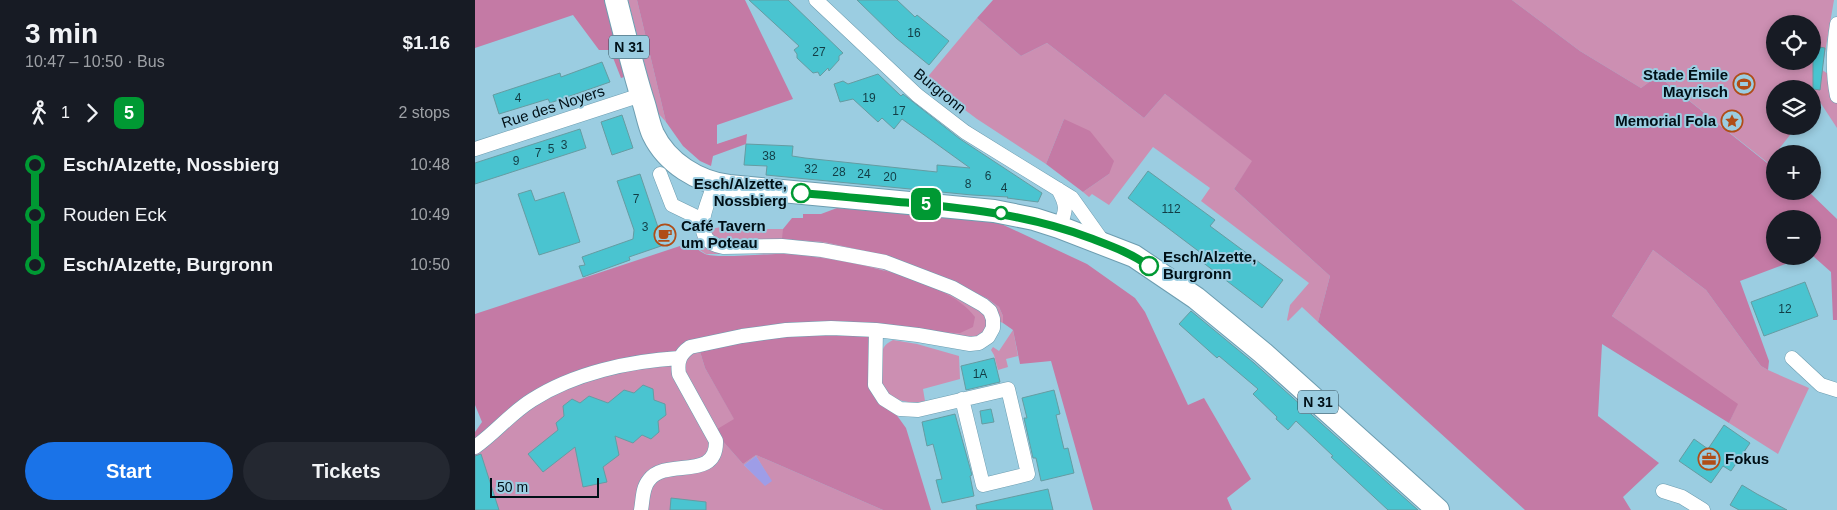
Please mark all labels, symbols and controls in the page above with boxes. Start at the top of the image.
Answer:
map controls [1766,15,1821,265]
button: locate [1766,15,1821,70]
text: 3 min [25,18,98,49]
house number: 16 [907,26,921,40]
text: $1.16 [402,32,450,53]
road number: N 31 [609,36,649,58]
house number: 27 [812,45,826,59]
text: 10:47 – 10:50 · Bus [25,53,165,70]
street label: Burgronn [911,65,970,117]
place label: Stade Émile Mayrisch [1643,66,1728,100]
sports icon: Stade Émile Mayrisch [1732,72,1756,96]
button: layers [1766,80,1821,135]
street label: Rue des Noyers [499,82,607,131]
house number: 4 [515,91,522,105]
house number: 19 [862,91,876,105]
icon: walk [25,99,53,127]
icon: forward [78,99,106,127]
text: 5 [124,103,134,123]
text: 1 [61,104,70,121]
text: 2 stops [398,104,450,121]
house number: 17 [892,104,906,118]
place icon: Memorial Fola [1720,109,1744,133]
place label: Memorial Fola [1615,112,1717,129]
house number: 3 [561,138,568,152]
house number: 5 [548,142,555,156]
button: + [1766,145,1821,200]
house number: 7 [535,146,542,160]
house number: 38 [762,149,776,163]
text: Esch/Alzette, Nossbierg [63,154,279,175]
house number: 9 [513,154,520,168]
text: 10:48 [410,156,450,173]
house number: 32 [804,162,818,176]
house number: 28 [832,165,846,179]
house number: 24 [857,167,871,181]
house number: 6 [985,169,992,183]
house number: 20 [883,170,897,184]
place label: Esch/Alzette, Nossbierg [694,175,787,209]
house number: 8 [965,177,972,191]
house number: 4 [1001,181,1008,195]
marker: Esch/Alzette, Nossbierg [791,183,811,203]
line badge: 5 [910,188,942,220]
house number: 7 [633,192,640,206]
text: 5 [921,194,931,214]
house number: 112 [1161,202,1181,216]
text: Rouden Eck [63,204,167,225]
text: 10:49 [410,206,450,223]
unlabelled marker [994,206,1008,220]
button: − [1766,210,1821,265]
place label: Café Tavern um Poteau [681,217,766,251]
house number: 3 [642,220,649,234]
cafe icon: Café Tavern um Poteau [653,223,677,247]
place label: Esch/Alzette, Burgronn [1163,248,1256,282]
text: Esch/Alzette, Burgronn [63,254,273,275]
text: 10:50 [410,256,450,273]
marker: Esch/Alzette, Burgronn [1139,256,1159,276]
house number: 12 [1778,302,1792,316]
house number: 1A [973,367,987,381]
road number: N 31 [1298,391,1338,414]
button: Start [25,442,233,500]
button: Tickets [243,442,450,500]
office icon: Fokus [1697,447,1721,471]
place label: Fokus [1725,450,1769,467]
scale bar [490,475,599,498]
text: 50 m [497,479,528,495]

